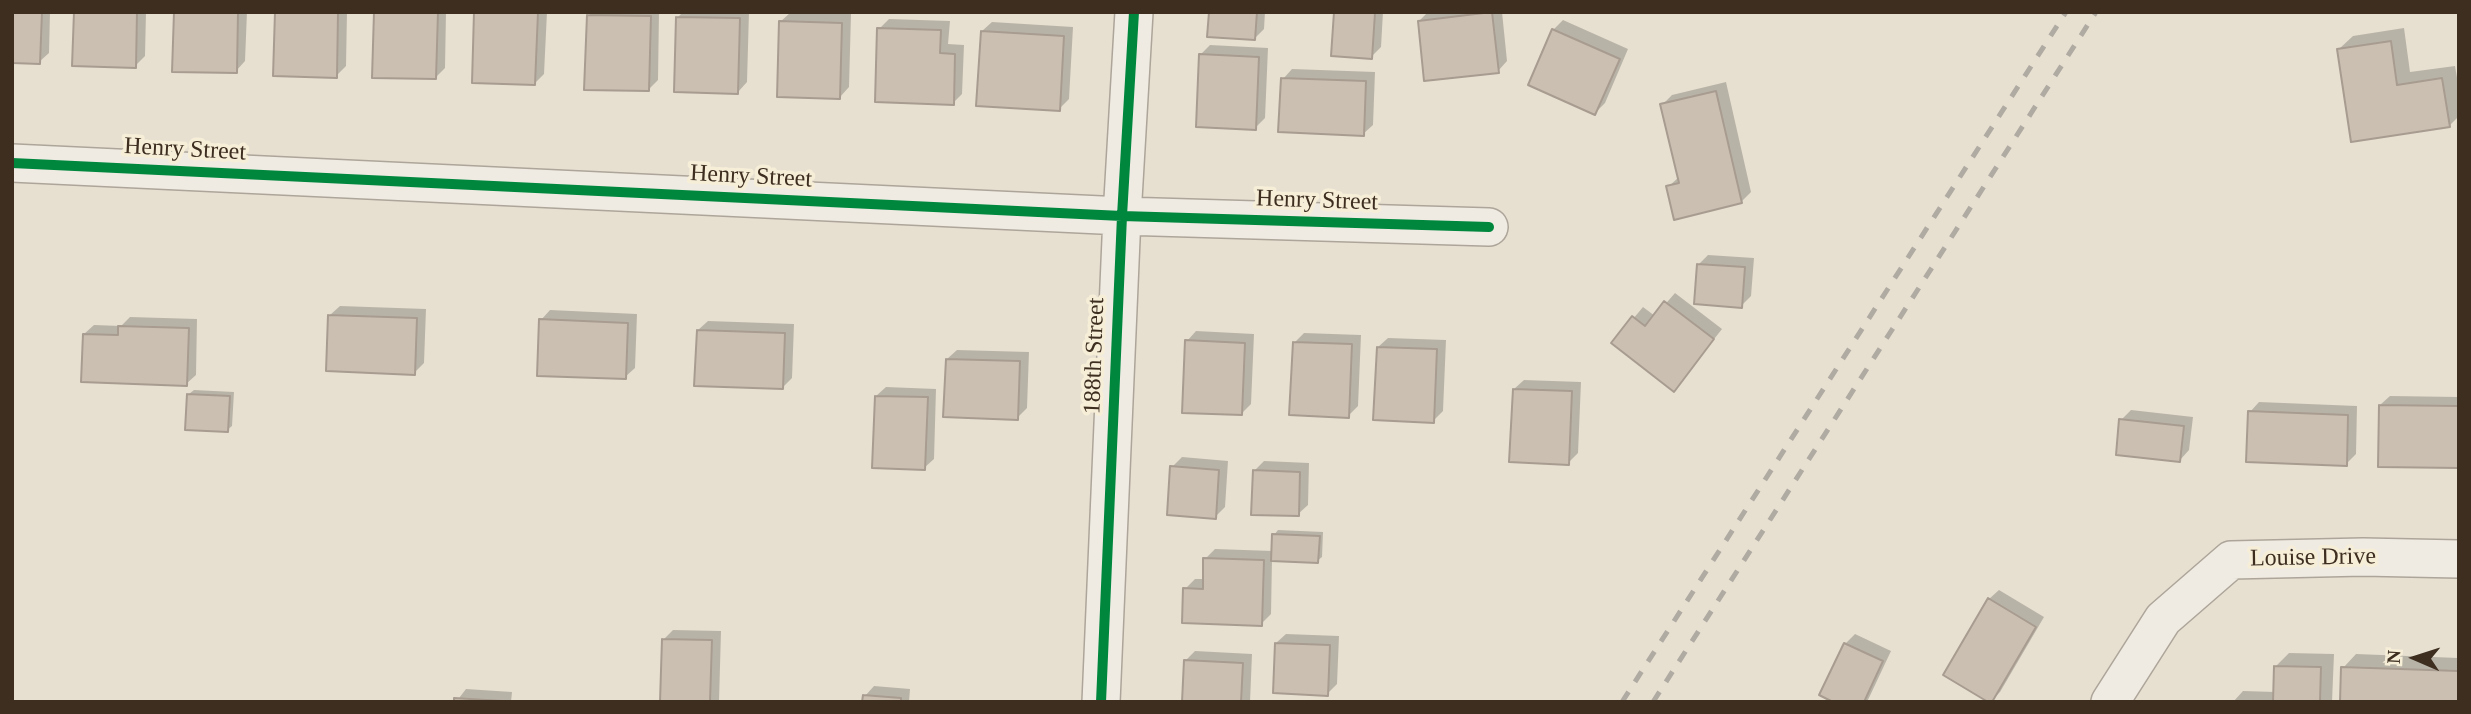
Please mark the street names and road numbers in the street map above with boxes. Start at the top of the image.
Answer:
street label: Henry Street [123,132,247,168]
street label: Henry Street [689,159,813,195]
street label: Henry Street [1256,184,1378,218]
street label: 188th Street [1079,297,1111,415]
street label: Louise Drive [2250,543,2376,573]

